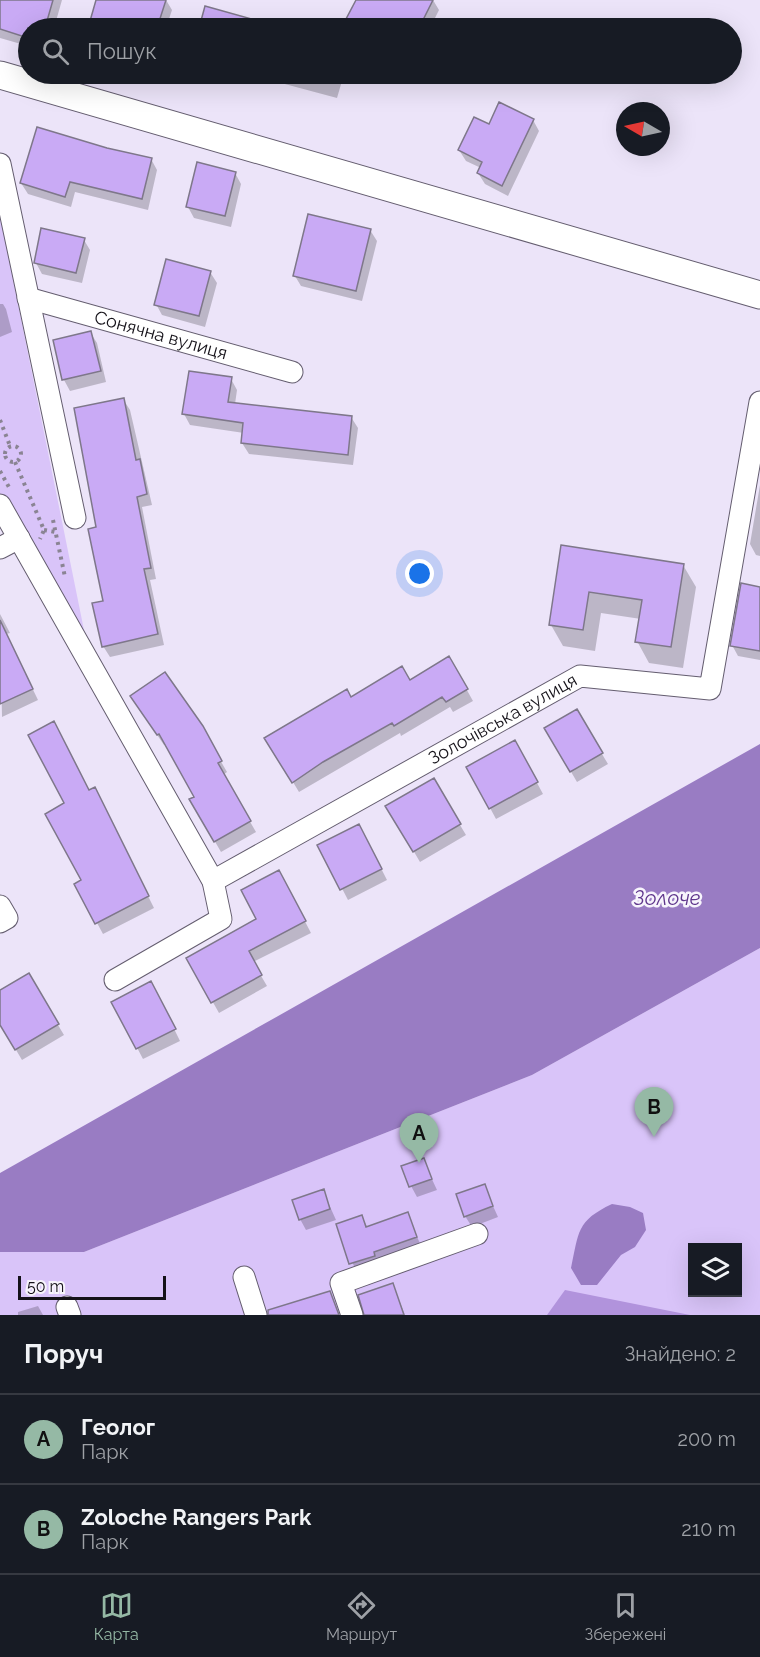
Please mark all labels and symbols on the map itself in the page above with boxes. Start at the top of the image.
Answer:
north arrow [616,102,670,156]
street label: Сонячна вулиця [92,306,230,363]
your location [405,559,434,588]
street label: Золочівська вулиця [424,669,580,769]
water label: Золоче [633,886,701,910]
pin: B [634,1088,674,1137]
pin: A [400,1114,438,1163]
scale bar [18,1273,166,1300]

